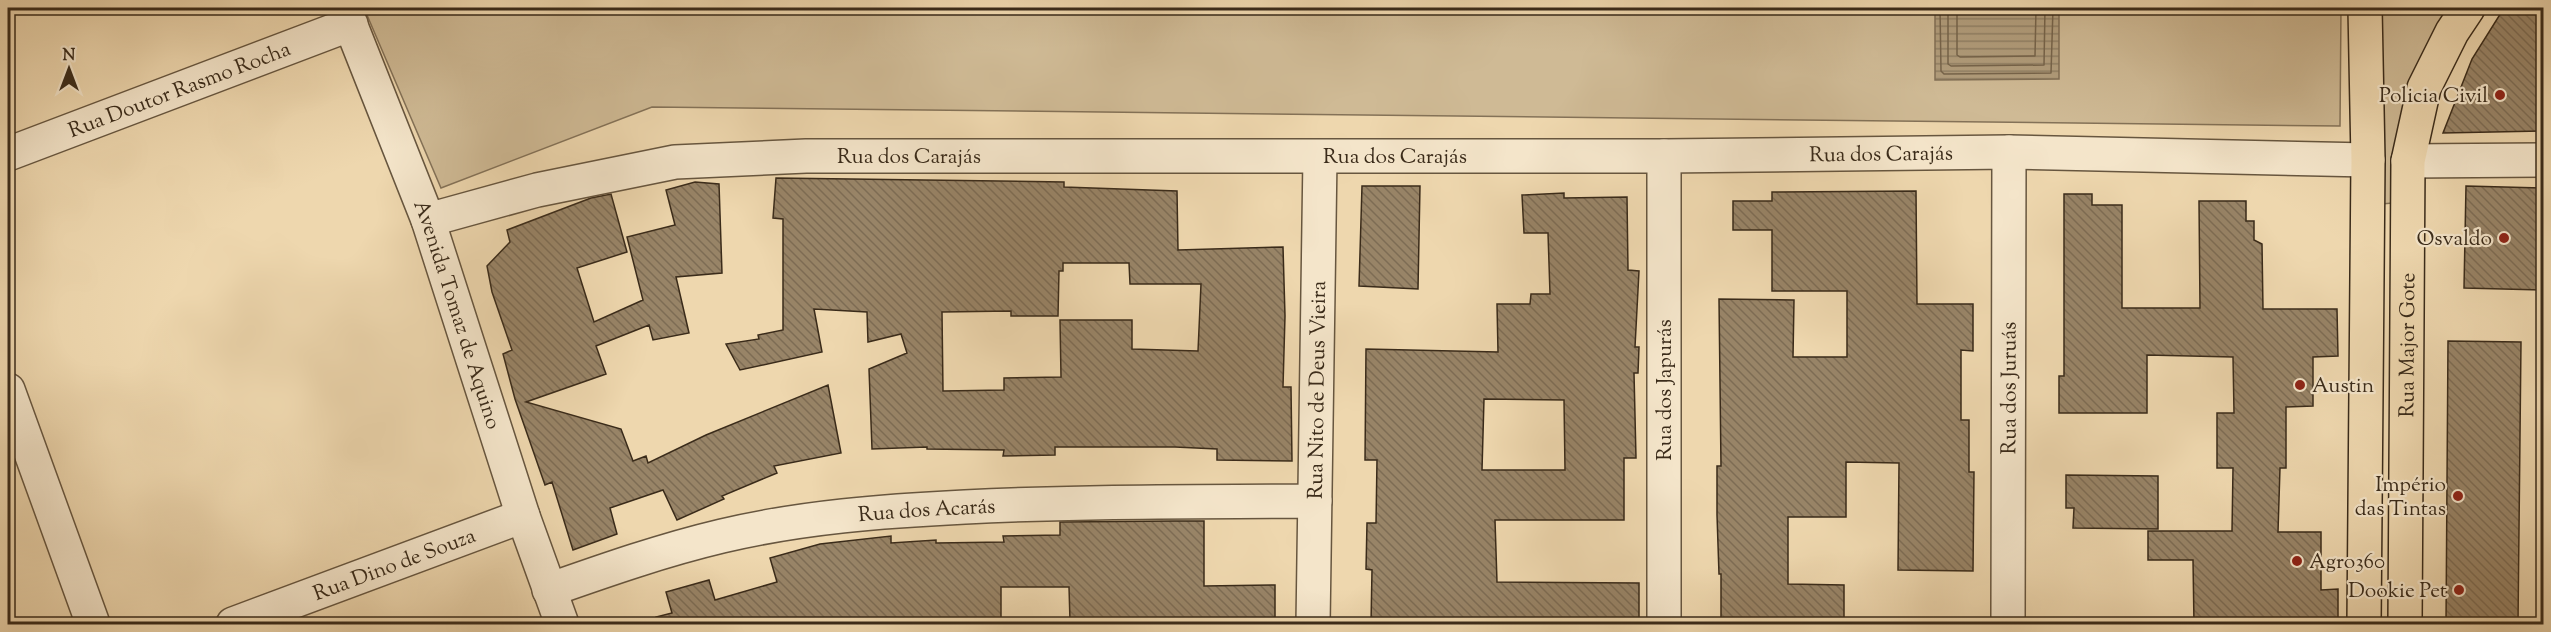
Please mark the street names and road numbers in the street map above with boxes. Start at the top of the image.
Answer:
street label: Rua Doutor Rasmo Rocha [64,35,296,147]
street label: Rua dos Carajás [1809,140,1953,171]
street label: Rua dos Carajás [837,143,981,173]
street label: Rua dos Carajás [1323,143,1467,173]
street label: Avenida Tomaz de Aquino [405,196,507,434]
street label: Rua Major Gote [2393,273,2424,418]
street label: Rua Nito de Deus Vieira [1302,280,1335,500]
street label: Rua dos Japurás [1651,319,1681,461]
street label: Rua dos Juruás [1995,322,2026,454]
street label: Rua dos Acarás [857,493,996,531]
street label: Rua Dino de Souza [309,522,481,610]

